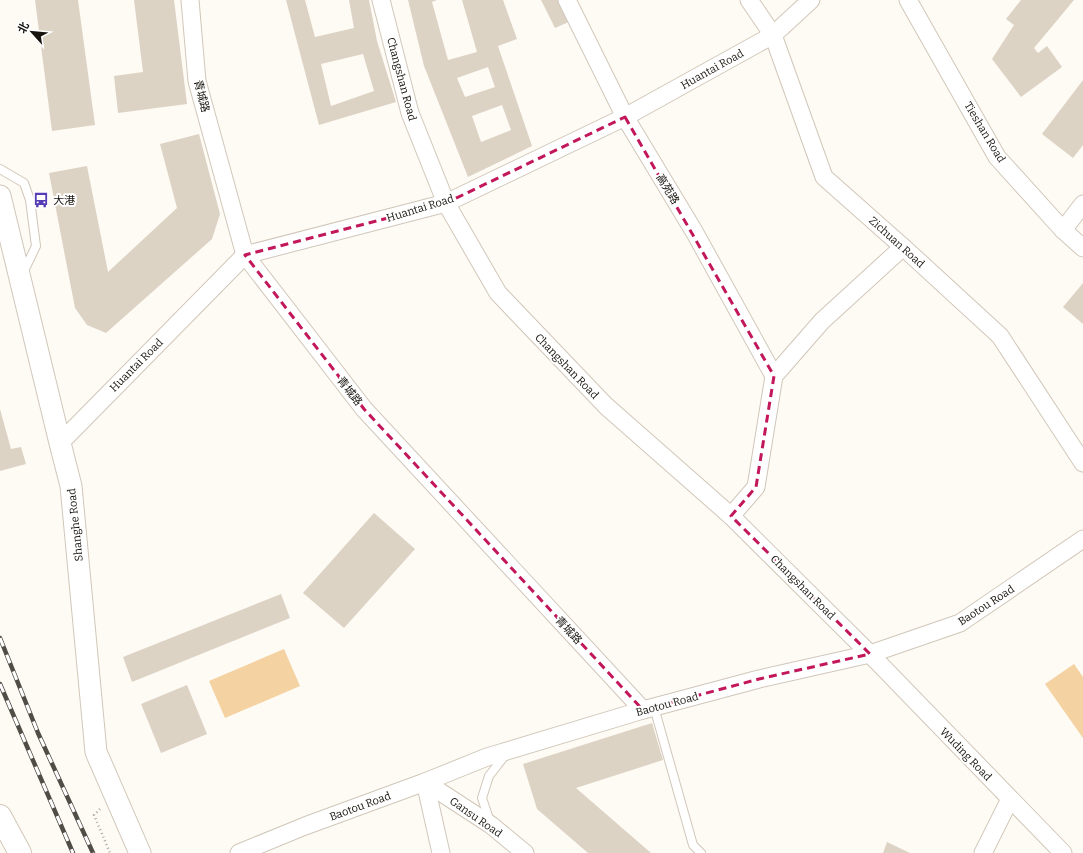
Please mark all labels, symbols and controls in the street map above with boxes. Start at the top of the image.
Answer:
north arrow [12,12,52,52]
text: 北 [15,20,32,36]
street label: Changshan Road [384,36,419,123]
street label: Huantai Road [679,47,746,92]
street label: 青城路 [191,79,212,114]
street label: Tieshan Road [961,99,1008,165]
street label: 高苑路 [654,172,682,207]
bus stop icon: 大港 [32,191,50,209]
street label: Huantai Road [385,192,456,225]
place label: 大港 [53,194,75,207]
street label: Zichuan Road [866,214,927,271]
street label: Changshan Road [532,331,601,402]
street label: Huantai Road [107,336,166,395]
street label: 青城路 [334,374,365,408]
street label: Shanghe Road [65,487,86,562]
street label: Changshan Road [768,552,838,623]
street label: Baotou Road [956,582,1017,628]
street label: 青城路 [553,614,585,647]
street label: Baotou Road [634,690,700,719]
street label: Wuding Road [937,725,994,784]
street label: Baotou Road [328,789,393,824]
street label: Gansu Road [447,795,505,841]

